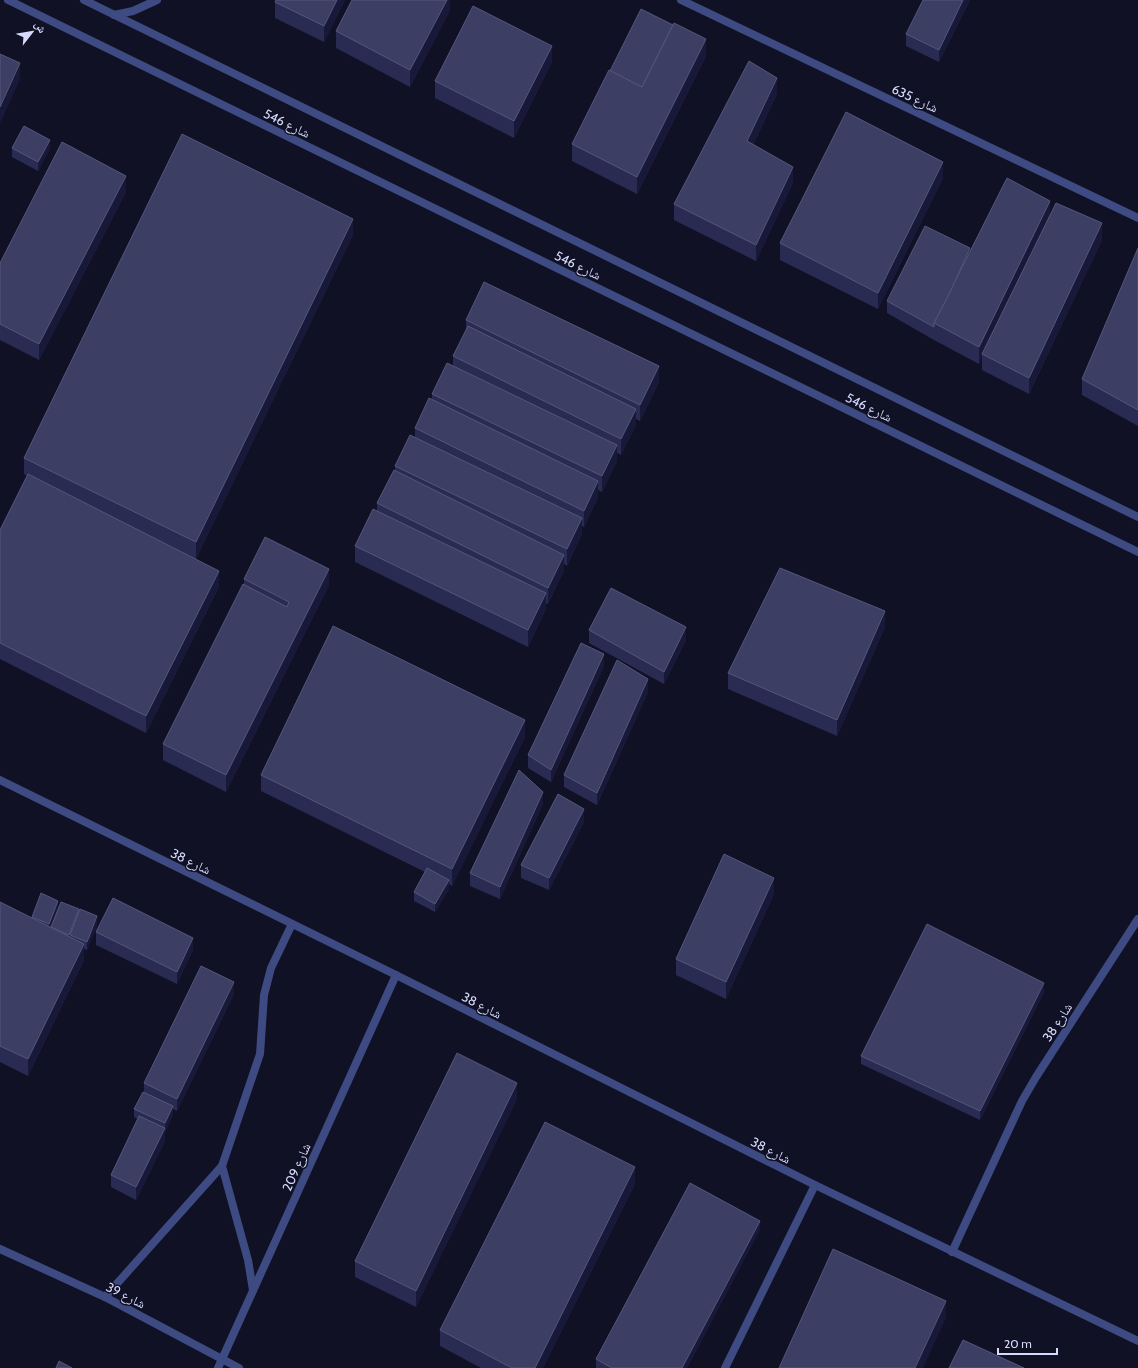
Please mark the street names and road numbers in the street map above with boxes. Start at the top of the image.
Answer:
street label: شارع 635 [889,80,941,117]
street label: شارع 546 [260,105,313,143]
street label: شارع 546 [551,247,604,285]
street label: شارع 546 [842,389,895,427]
street label: شارع 38 [167,844,214,879]
street label: شارع 38 [458,988,505,1024]
street label: شارع 38 [1039,1000,1077,1045]
street label: شارع 38 [747,1133,794,1169]
street label: شارع 209 [278,1140,315,1194]
street label: شارع 39 [103,1278,148,1313]

